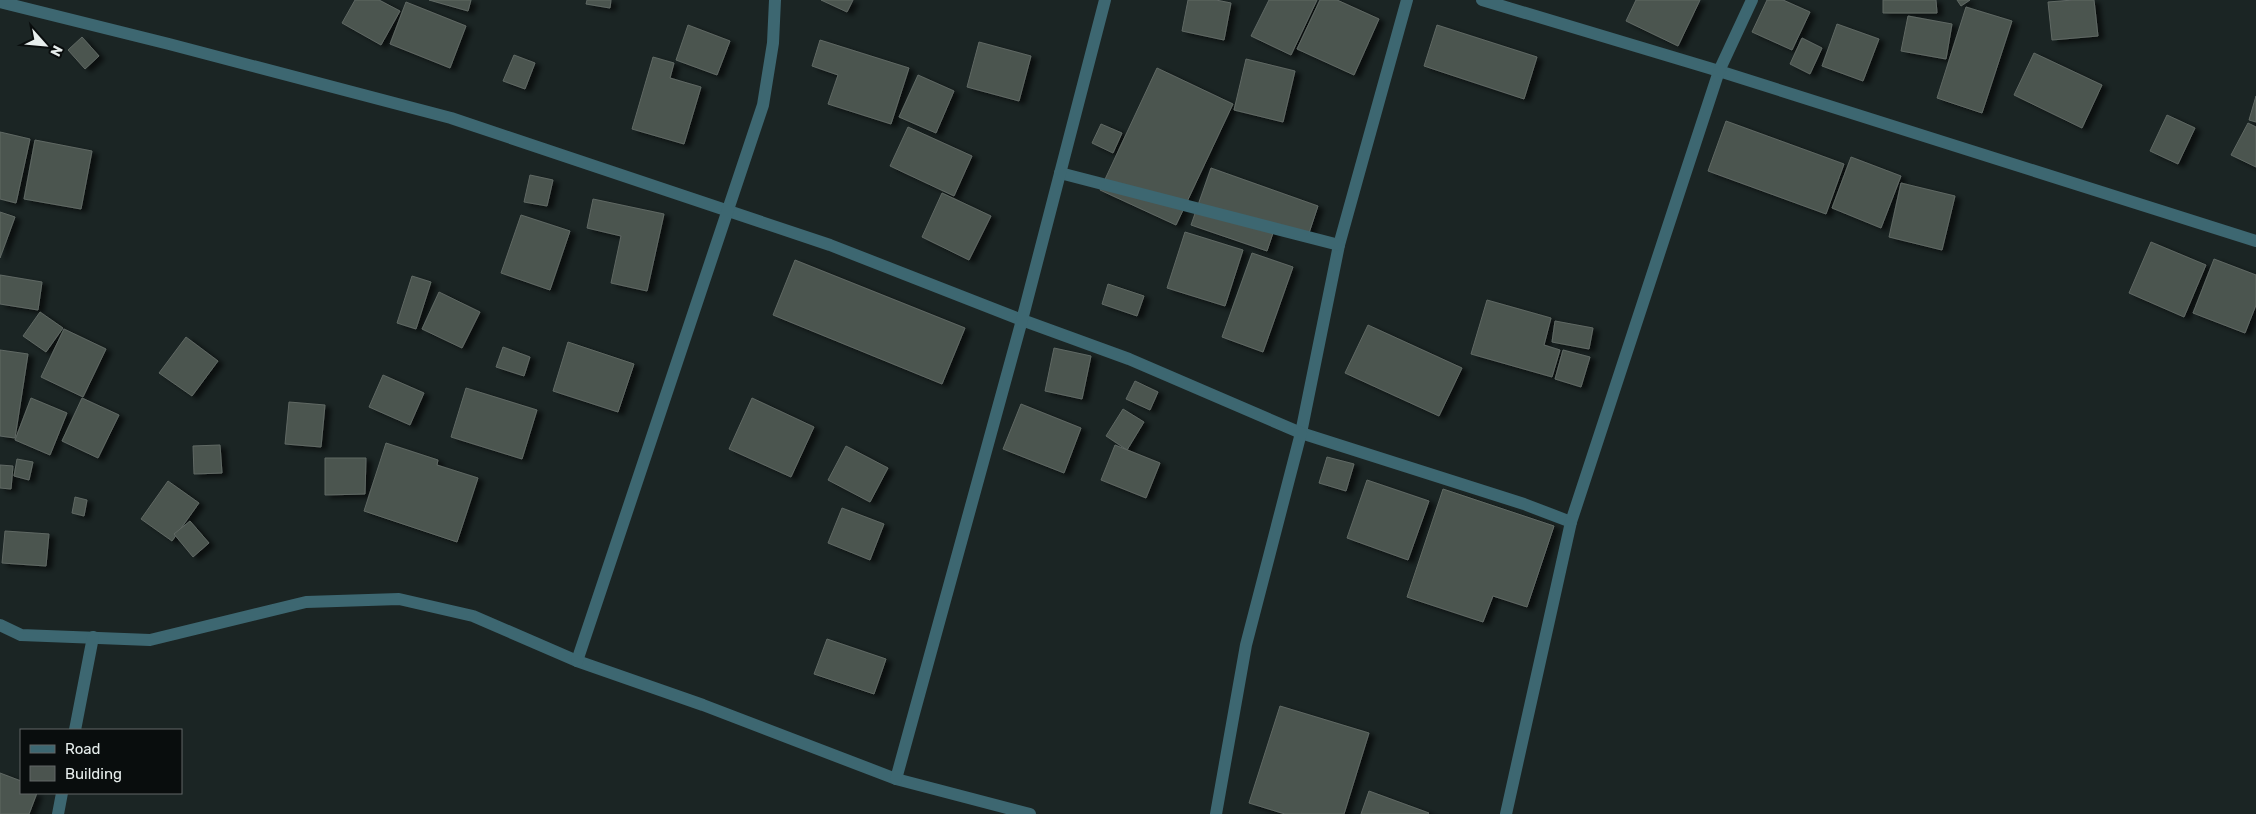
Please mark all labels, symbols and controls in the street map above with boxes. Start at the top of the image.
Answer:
north arrow [20,20,70,70]
text: N [46,42,66,59]
legend [20,729,182,794]
text: Road [65,740,101,758]
text: Building [65,765,122,783]

